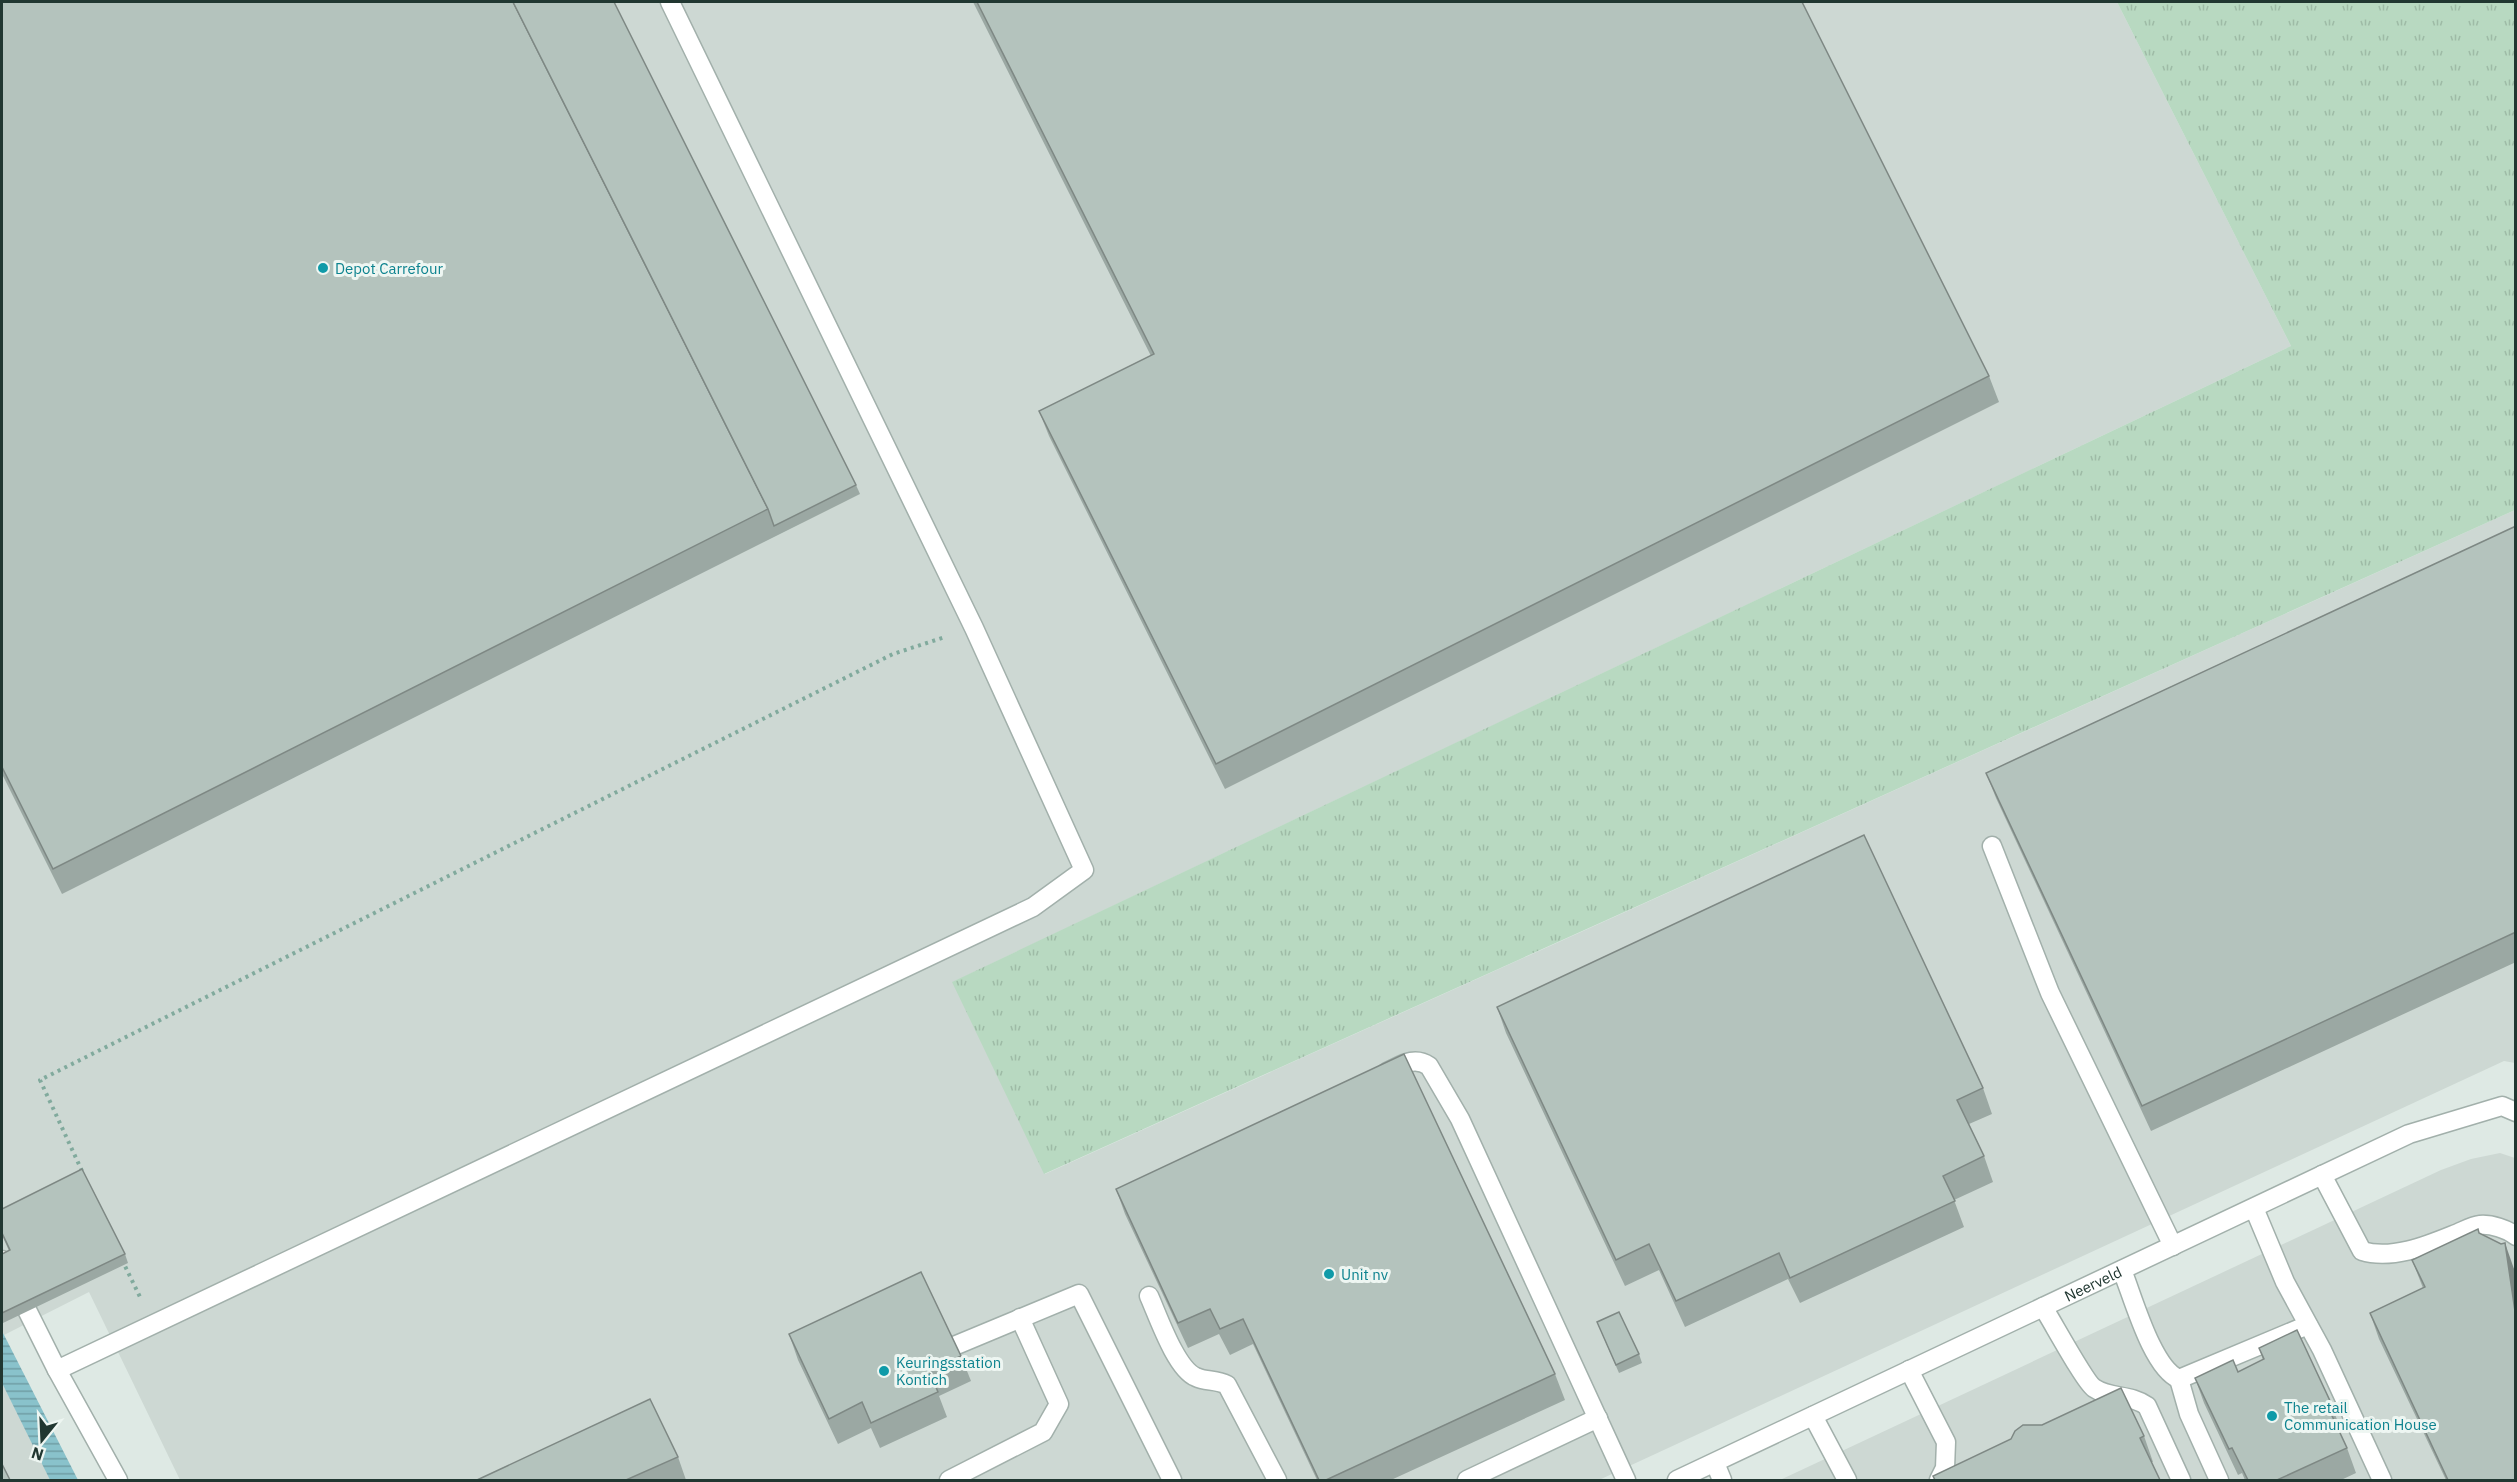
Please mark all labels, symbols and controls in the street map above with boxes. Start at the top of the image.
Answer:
place label: Depot Carrefour [335,259,443,278]
marker: Depot Carrefour [316,261,330,275]
street label: Neerveld [2061,1262,2125,1305]
place label: Unit nv [1341,1265,1389,1284]
marker: Unit nv [1322,1267,1336,1281]
place label: Keuringsstation Kontich [896,1353,1001,1389]
marker: Keuringsstation Kontich [877,1364,891,1378]
place label: The retail Communication House [2284,1398,2437,1434]
marker: The retail Communication House [2265,1409,2279,1423]
north arrow [12,1410,72,1470]
text: N [29,1443,46,1466]

